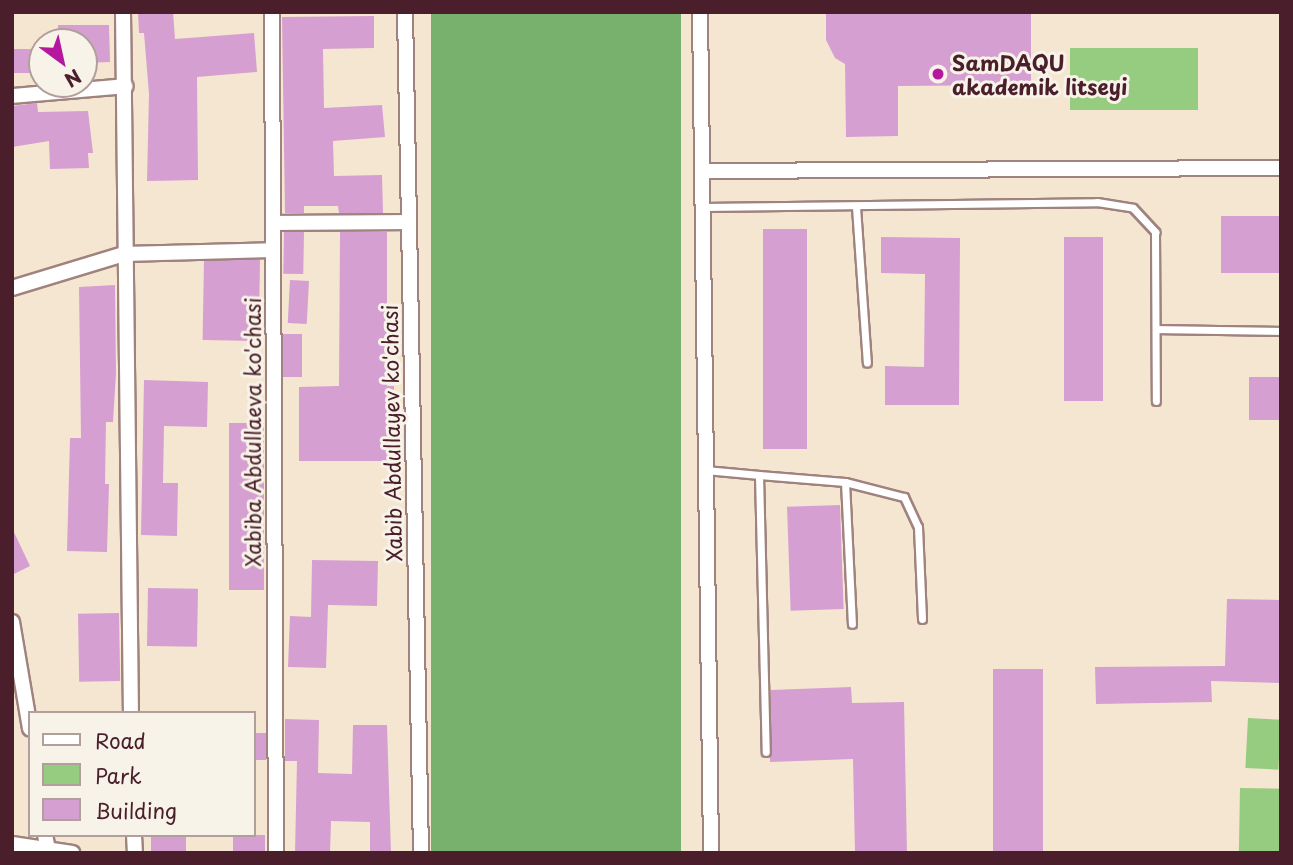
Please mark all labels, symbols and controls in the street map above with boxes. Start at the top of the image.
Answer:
north arrow [28,28,98,98]
place label: SamDAQU akademik litseyi [952,49,1128,99]
text: N [59,63,87,95]
marker: SamDAQU akademik litseyi [930,66,946,82]
street label: Xabiba Abdullaeva ko'chasi [239,297,265,567]
street label: Xabib Abdullayev ko'chasi [376,304,406,562]
legend [28,711,256,837]
text: Road [95,724,146,756]
text: Park [95,759,142,791]
text: Building [95,794,177,826]

